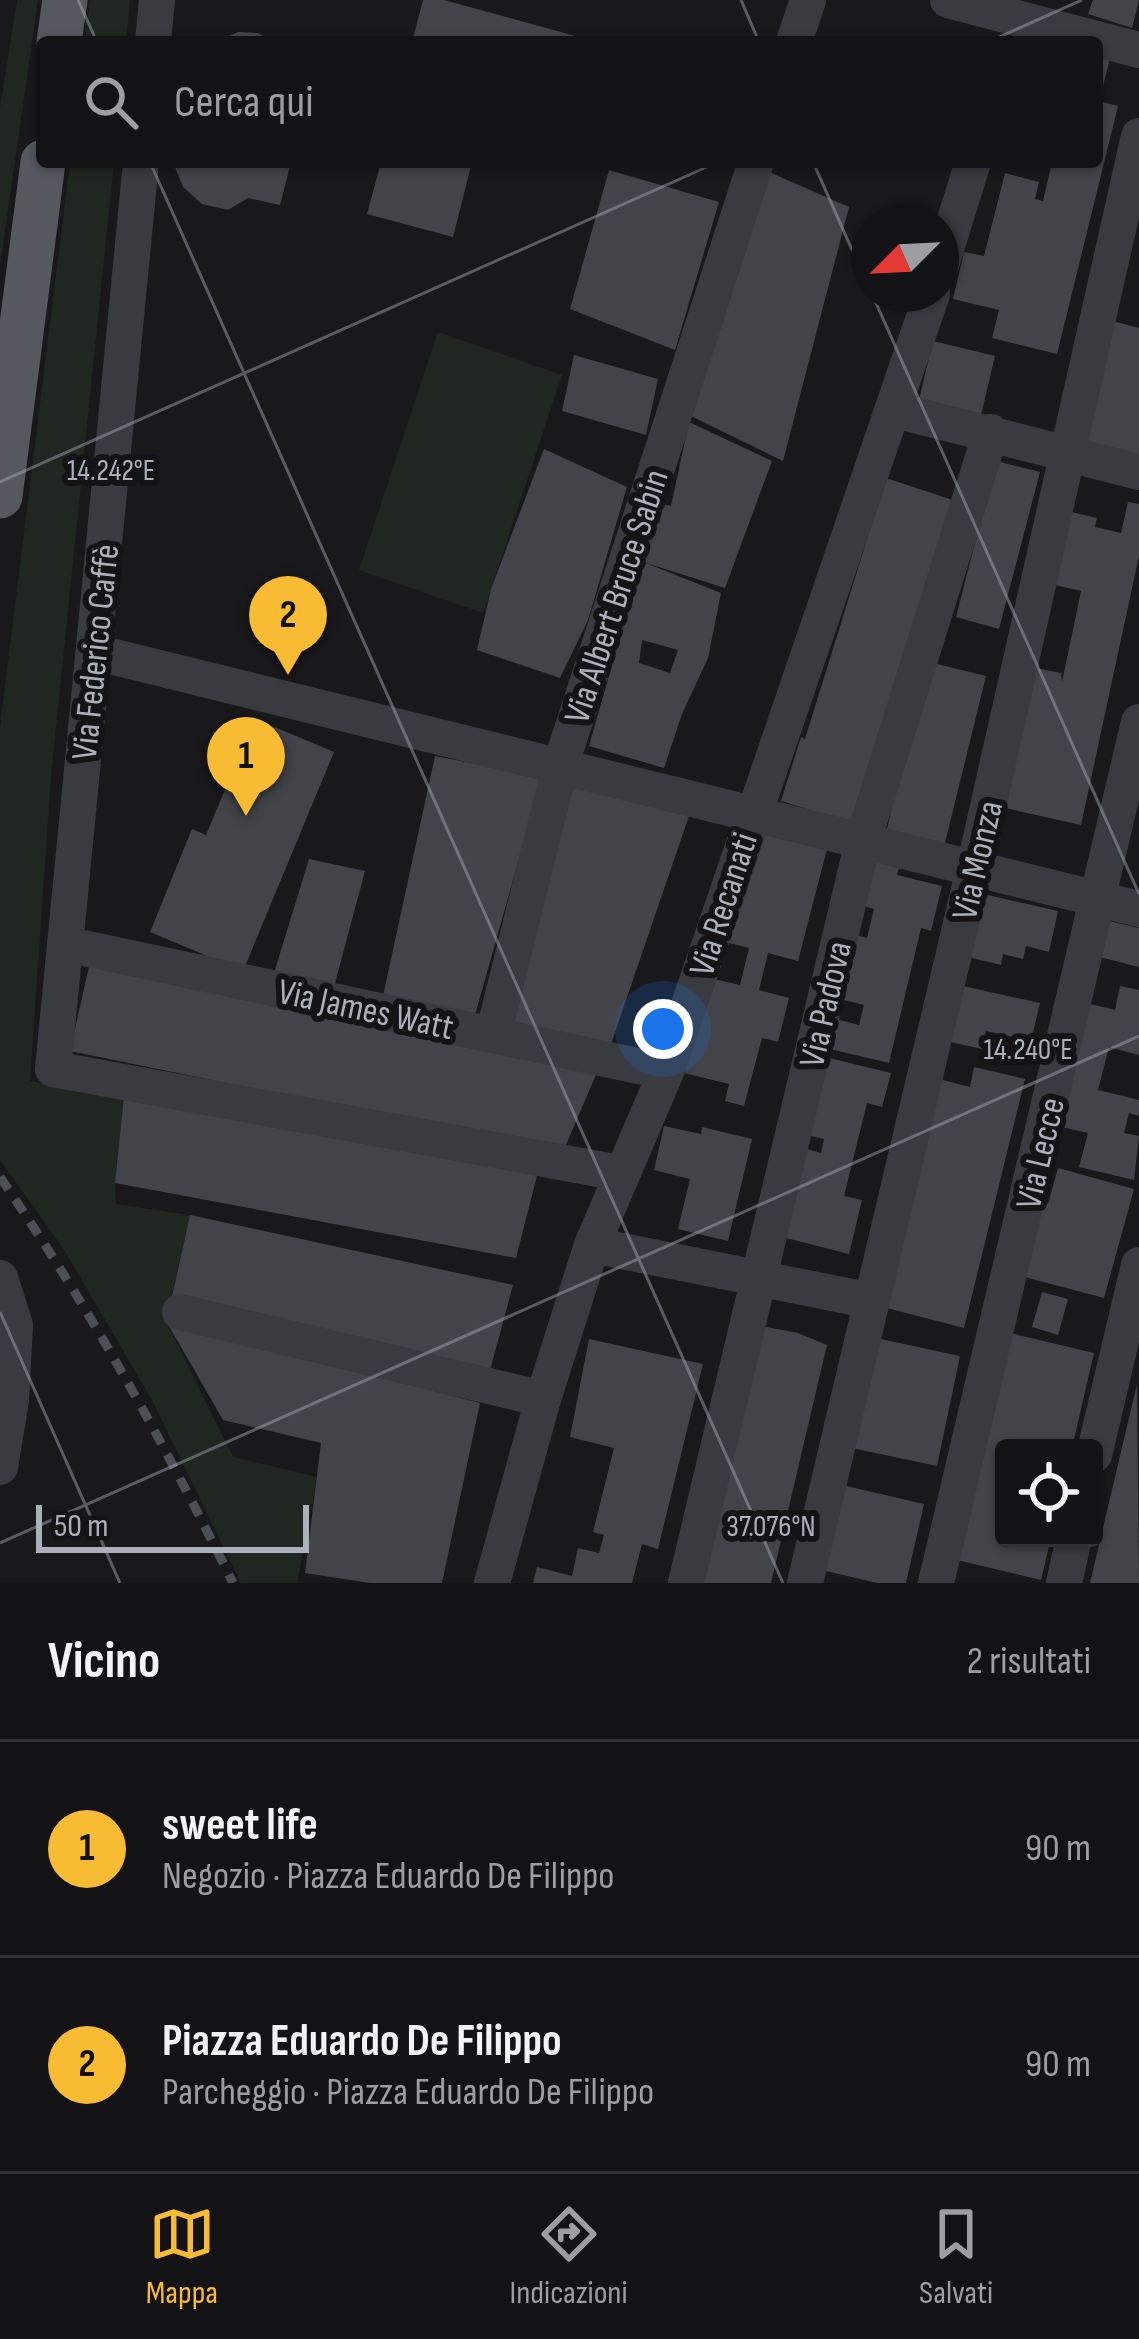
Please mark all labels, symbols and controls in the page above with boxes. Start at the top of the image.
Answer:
search box [36,36,1103,168]
icon: search [78,69,144,135]
text: Cerca qui [174,75,314,130]
north arrow [851,204,959,312]
text: 14.242°E [67,453,155,489]
street label: Via Albert Bruce Sabin [556,465,679,729]
street label: Via Federico Caffè [64,542,129,762]
pin: 2 [249,576,327,675]
pin: 1 [207,717,285,816]
street label: Via Monza [944,797,1013,924]
street label: Via Recanati [681,828,768,982]
street label: Via Padova [791,937,862,1072]
street label: Via James Watt [274,971,457,1050]
your location [633,999,693,1059]
text: 14.240°E [983,1032,1073,1068]
street label: Via Lecce [1008,1094,1075,1213]
map controls [995,1439,1103,1547]
button: locate [995,1439,1103,1547]
scale bar [36,1499,309,1552]
text: 50 m [54,1506,108,1546]
text: 37.076°N [726,1509,816,1545]
text: Vicino [48,1631,160,1692]
text: 2 risultati [967,1638,1091,1685]
text: sweet life [162,1798,318,1853]
text: 1 [79,1825,95,1872]
text: 90 m [1025,1825,1091,1872]
text: Negozio · Piazza Eduardo De Filippo [162,1853,615,1900]
text: Piazza Eduardo De Filippo [162,2014,562,2069]
text: 2 [78,2041,96,2088]
text: 90 m [1025,2041,1091,2088]
text: Parcheggio · Piazza Eduardo De Filippo [162,2069,654,2116]
tab: Mappa [146,2201,218,2313]
tab: Indicazioni [510,2201,628,2313]
tab: Salvati [919,2201,993,2313]

